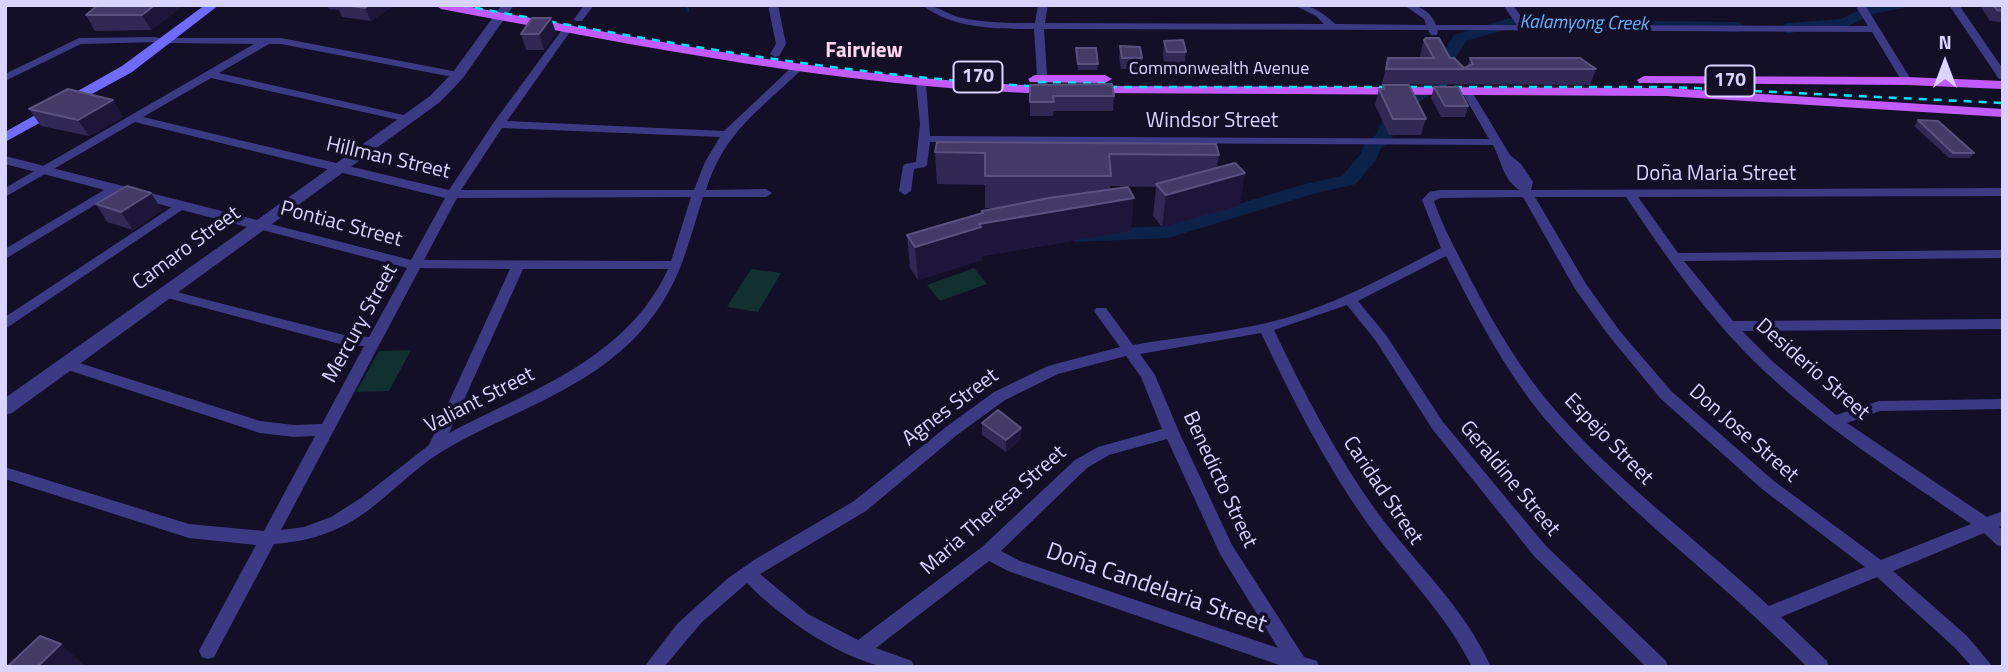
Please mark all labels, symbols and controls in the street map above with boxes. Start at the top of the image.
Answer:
water label: Kalamyong Creek [1519,11,1649,37]
text: N [1938,27,1952,56]
north arrow [1910,28,1980,98]
district label: Fairview [825,39,903,65]
street label: Commonwealth Avenue [1129,59,1309,81]
road number: 170 [954,61,1002,92]
road number: 170 [1706,66,1754,96]
street label: Windsor Street [1146,109,1278,135]
street label: Hillman Street [323,132,453,186]
street label: Doña Maria Street [1636,162,1796,188]
street label: Pontiac Street [277,197,405,253]
street label: Camaro Street [128,202,246,296]
street label: Mercury Street [318,260,404,388]
street label: Desiderio Street [1750,314,1874,426]
street label: Valiant Street [421,363,539,439]
street label: Agnes Street [898,364,1004,452]
street label: Don Jose Street [1683,380,1803,488]
street label: Espejo Street [1558,389,1658,491]
street label: Benedicto Street [1176,408,1262,552]
street label: Geraldine Street [1454,416,1564,542]
street label: Caridad Street [1337,432,1427,550]
street label: Maria Theresa Street [916,441,1072,581]
street label: Doña Candelaria Street [1042,538,1270,640]

